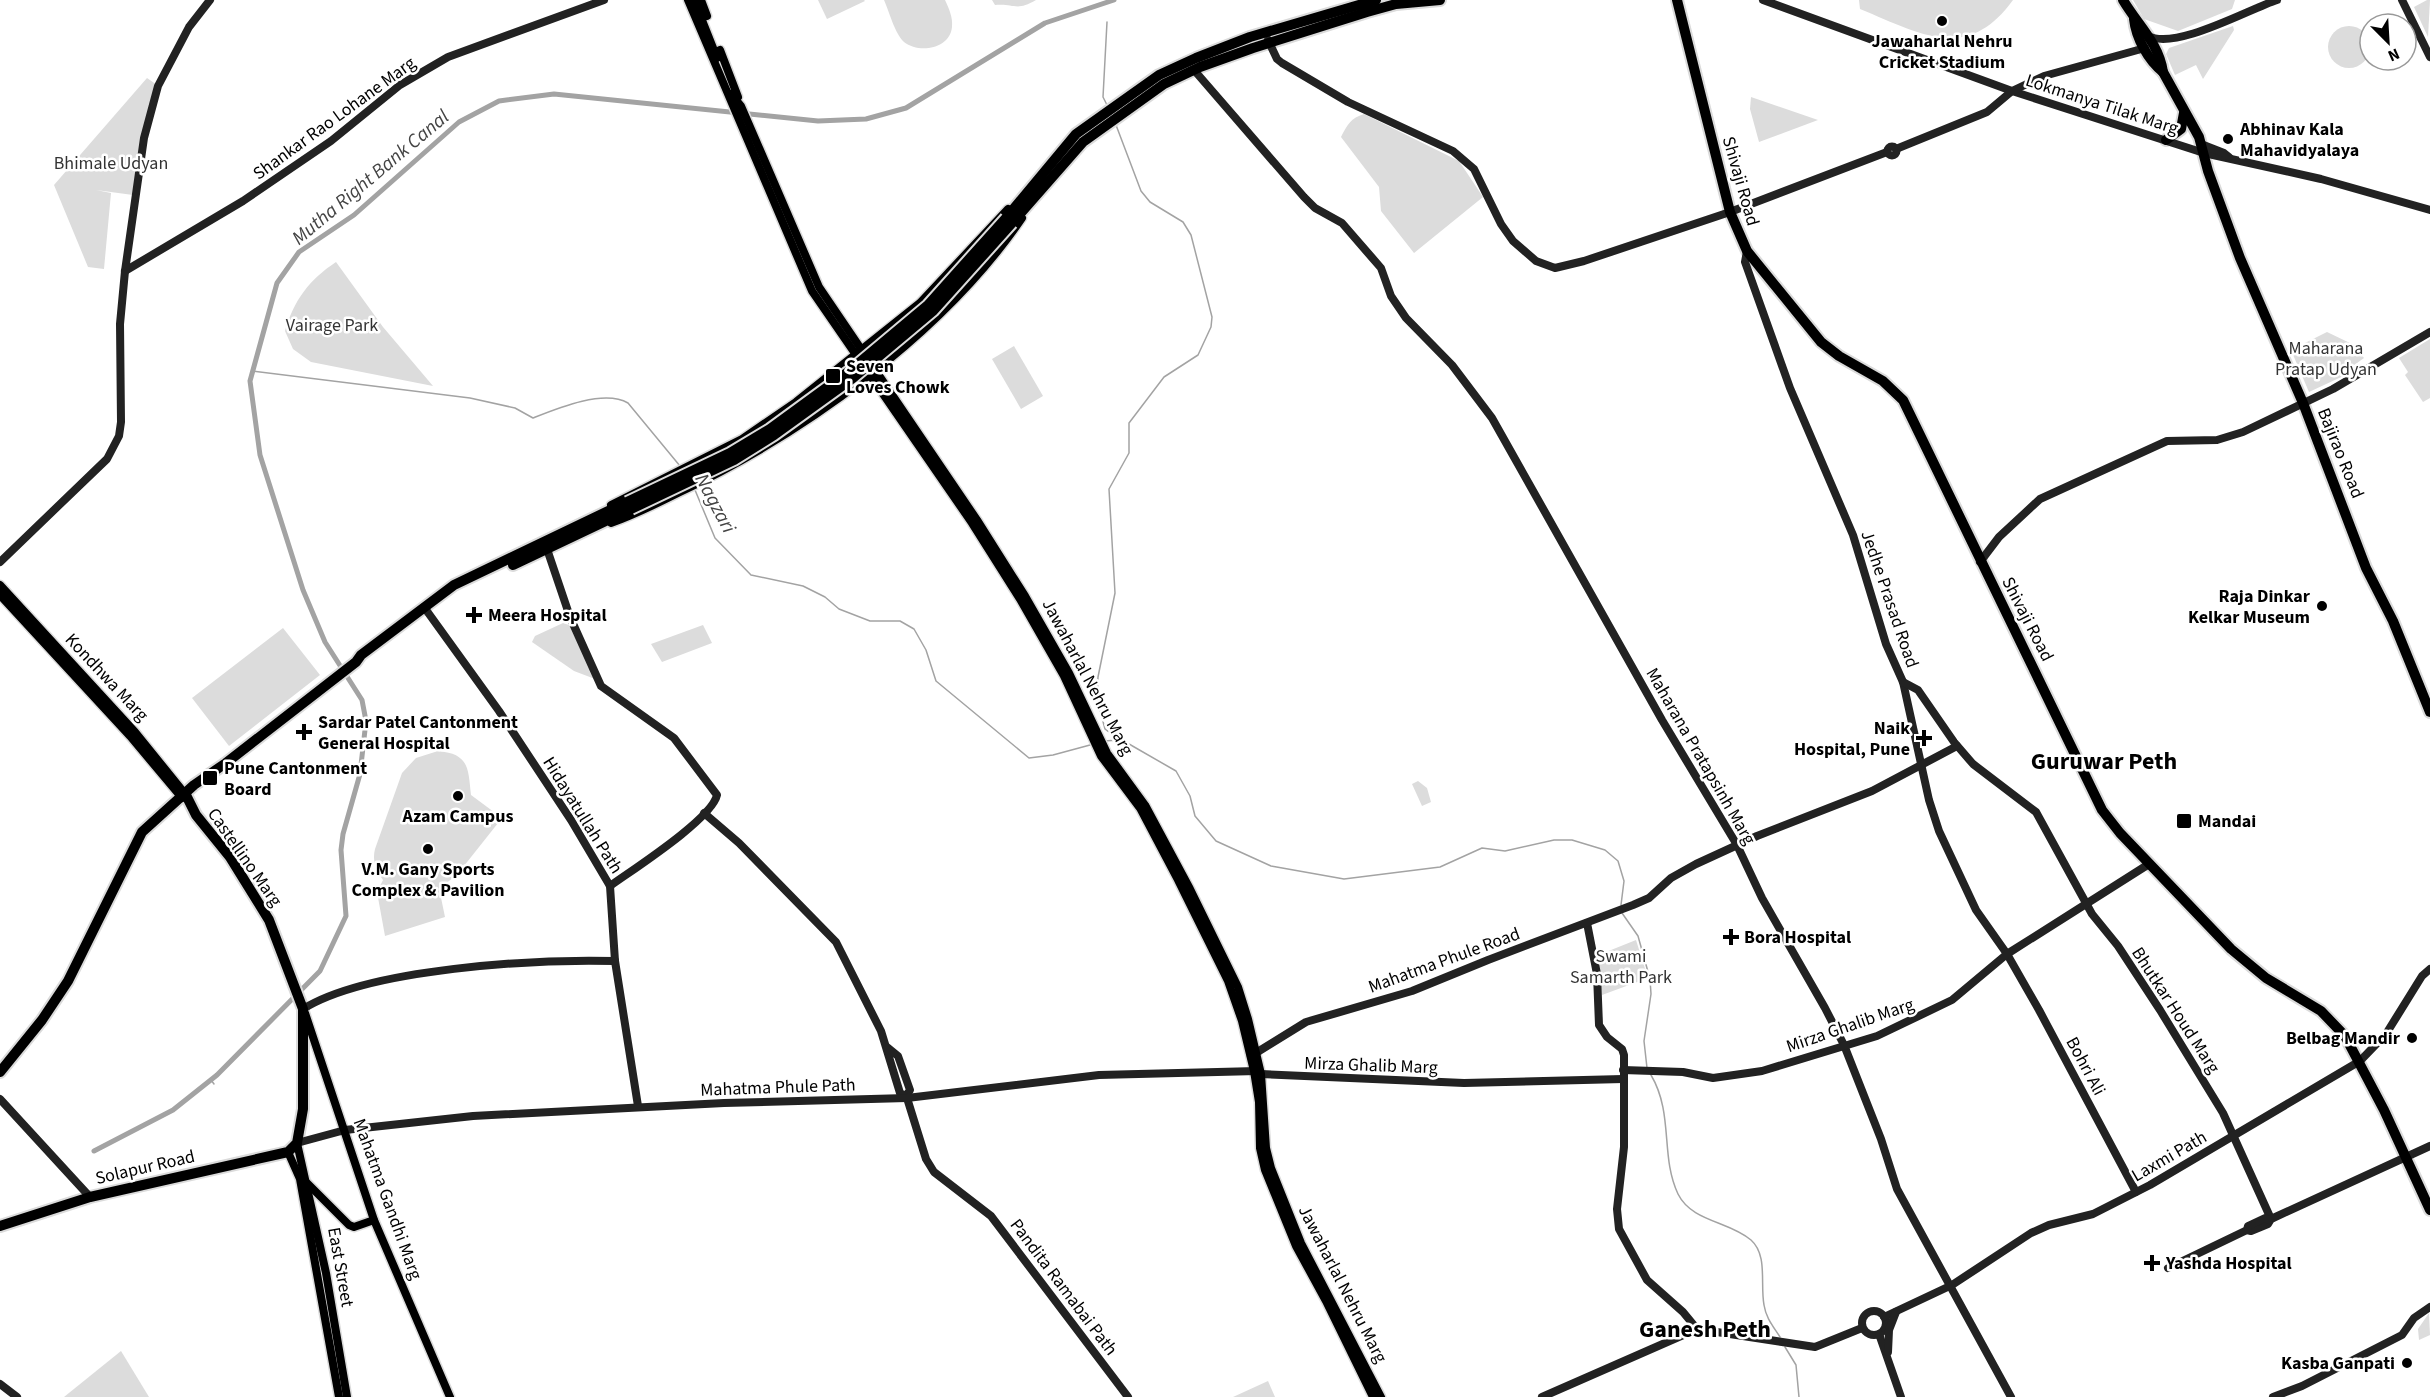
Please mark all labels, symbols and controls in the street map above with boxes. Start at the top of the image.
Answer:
north arrow [2358,12,2418,72]
marker: Jawaharlal Nehru Cricket Stadium [1935,14,1949,28]
place label: Jawaharlal Nehru Cricket Stadium [1871,29,2013,75]
text: N [2384,43,2403,67]
street label: Shankar Rao Lohane Marg [248,51,421,186]
street label: Lokmanya Tilak Marg [2022,68,2181,141]
water label: Mutha Right Bank Canal [286,104,455,252]
place label: Abhinav Kala Mahavidyalaya [2239,117,2359,163]
marker: Abhinav Kala Mahavidyalaya [2221,132,2235,146]
street label: Shivaji Road [1716,133,1765,229]
park label: Bhimale Udyan [54,151,168,176]
park label: Vairage Park [286,313,378,338]
park label: Maharana Pratap Udyan [2275,336,2377,382]
place label: Seven Loves Chowk [846,354,950,400]
marker: Seven Loves Chowk [824,367,842,385]
street label: Bajirao Road [2311,404,2370,502]
water label: Nagzari [688,469,743,539]
street label: Jedhe Prasad Road [1854,527,1925,671]
street label: Shivaji Road [1996,573,2060,666]
place label: Raja Dinkar Kelkar Museum [2188,584,2311,630]
street label: Jawaharlal Nehru Marg [1036,595,1139,760]
marker: Raja Dinkar Kelkar Museum [2315,599,2329,613]
place label: Meera Hospital [488,603,607,628]
marker: Meera Hospital [465,606,483,624]
street label: Kondhwa Marg [59,628,154,727]
street label: Maharana Pratapsinh Marg [1640,663,1762,849]
place label: Sardar Patel Cantonment General Hospital [318,710,518,756]
place label: Naik Hospital, Pune [1794,716,1910,762]
marker: Sardar Patel Cantonment General Hospital [295,723,313,741]
marker: Naik Hospital, Pune [1915,729,1933,747]
district label: Guruwar Peth [2031,744,2177,779]
street label: Hidayatullah Path [537,752,629,879]
place label: Pune Cantonment Board [224,756,367,802]
marker: Pune Cantonment Board [201,769,219,787]
marker: Azam Campus [451,789,465,803]
street label: Castellino Marg [201,803,288,912]
place label: Azam Campus [402,804,513,829]
place label: Mandai [2198,809,2256,834]
marker: Mandai [2175,812,2193,830]
marker: V.M. Gany Sports Complex & Pavilion [421,842,435,856]
place label: V.M. Gany Sports Complex & Pavilion [351,857,505,903]
street label: Mahatma Phule Road [1365,921,1524,1000]
place label: Bora Hospital [1744,925,1851,950]
marker: Bora Hospital [1722,928,1740,946]
street label: Bhutkar Houd Marg [2125,942,2226,1078]
park label: Swami Samarth Park [1570,944,1672,990]
street label: Mirza Ghalib Marg [1783,992,1917,1059]
place label: Belbag Mandir [2286,1026,2401,1051]
marker: Belbag Mandir [2405,1031,2419,1045]
street label: Bohri Ali [2060,1032,2111,1100]
street label: Mirza Ghalib Marg [1304,1051,1438,1080]
street label: Mahatma Phule Path [700,1072,856,1103]
street label: Mahatma Gandhi Marg [347,1115,428,1283]
street label: Laxmi Path [2127,1125,2211,1188]
street label: Solapur Road [93,1144,197,1191]
street label: Jawaharlal Nehru Marg [1292,1201,1393,1367]
street label: Pandita Ramabai Path [1004,1214,1123,1361]
street label: East Street [321,1225,360,1309]
place label: Yashda Hospital [2165,1251,2292,1276]
marker: Yashda Hospital [2143,1254,2161,1272]
district label: Ganesh Peth [1639,1312,1771,1347]
place label: Kasba Ganpati [2281,1351,2395,1376]
marker: Kasba Ganpati [2400,1356,2414,1370]

